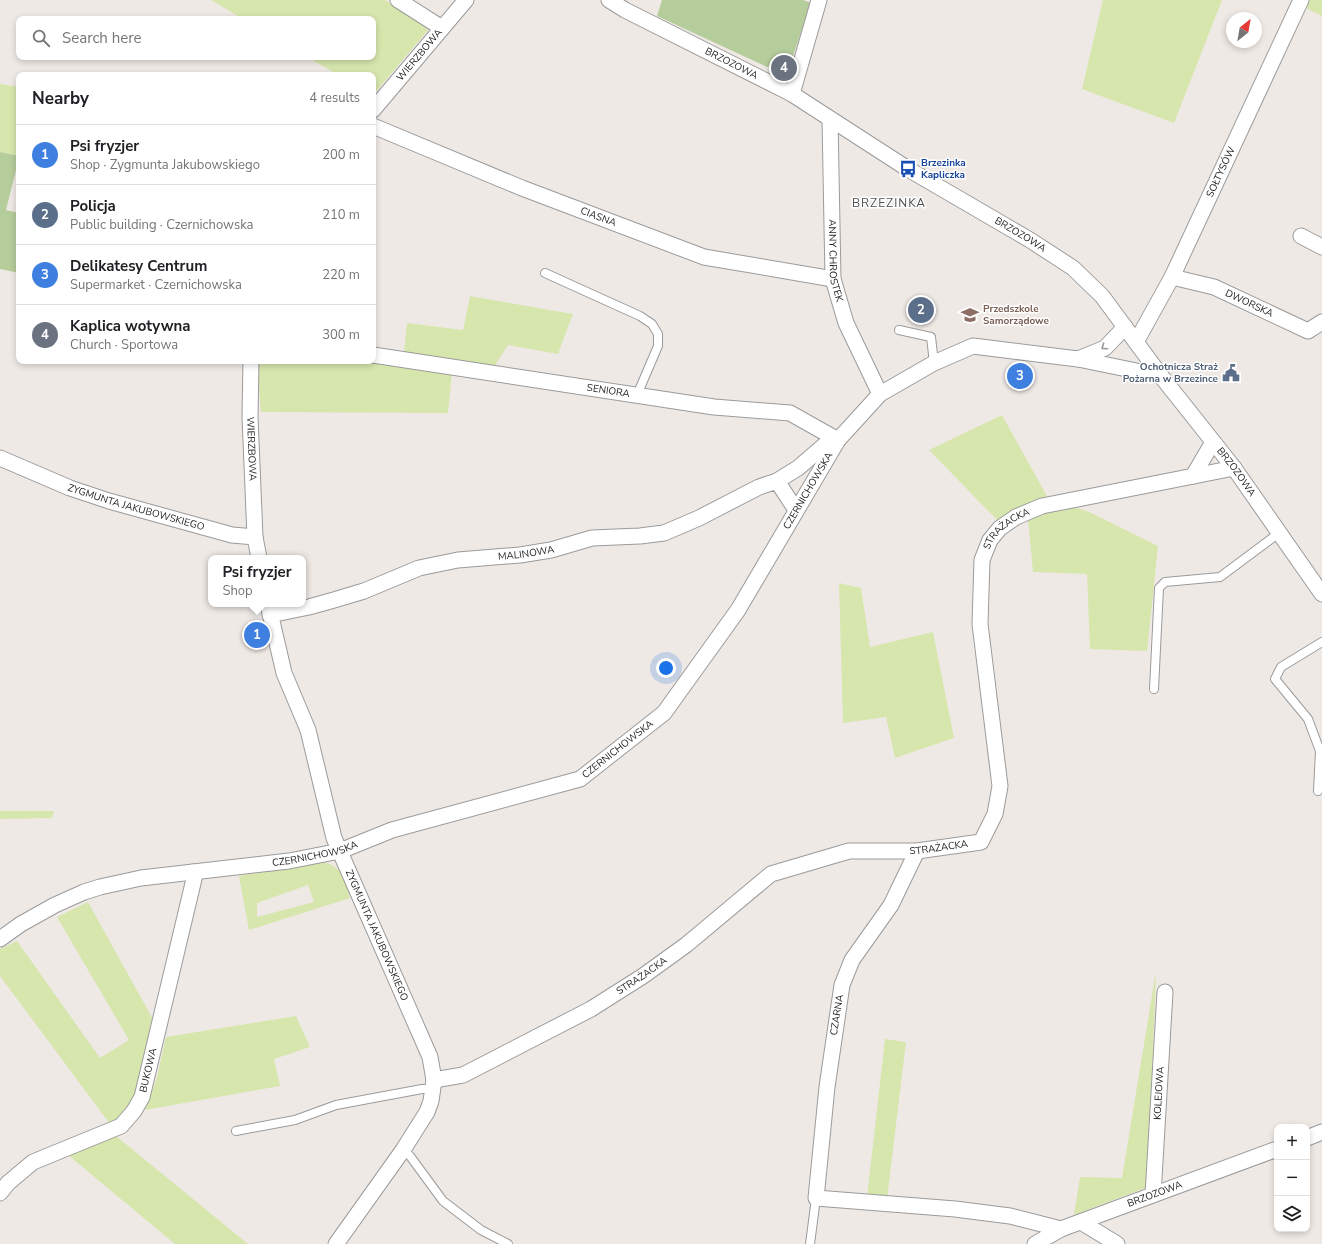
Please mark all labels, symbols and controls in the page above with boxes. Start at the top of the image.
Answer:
north arrow [1226,12,1262,48]
search box [16,16,376,60]
street label: WIERZBOWA [393,26,446,84]
icon: search [30,27,52,49]
text: Search here [62,28,142,48]
street label: BRZOZOWA [702,44,761,83]
pin: 4 [771,53,797,83]
text: Nearby [32,87,89,110]
text: 4 results [309,89,360,107]
text: Psi fryzjer [70,136,139,156]
street label: SOŁTYSÓW [1203,144,1239,200]
text: 1 [41,146,49,164]
text: 200 m [322,146,360,164]
text: Shop · Zygmunta Jakubowskiego [70,156,260,174]
place label: Brzezinka Kapliczka [921,156,966,182]
bus stop icon: Brzezinka Kapliczka [898,159,918,179]
district label: BRZEZINKA [852,195,926,211]
text: Policja [70,196,116,216]
street label: CIASNA [578,204,619,230]
text: 2 [41,206,49,224]
text: 210 m [322,206,360,224]
street label: BRZOZOWA [992,214,1049,256]
text: Public building · Czernichowska [70,216,253,234]
street label: ANNY CHROSTEK [825,219,847,304]
text: Delikatesy Centrum [70,256,207,276]
text: 3 [41,266,49,284]
text: 220 m [322,266,360,284]
text: Supermarket · Czernichowska [70,276,242,294]
street label: DWORSKA [1223,286,1276,321]
pin: 2 [908,295,934,325]
place label: Przedszkole Samorządowe [983,302,1050,328]
school or university icon: Przedszkole Samorządowe [960,305,980,325]
text: Kaplica wotywna [70,316,190,336]
text: 4 [41,326,49,344]
text: 300 m [322,326,360,344]
text: Church · Sportowa [70,336,178,354]
one-way arrow [1101,342,1108,349]
place label: Ochotnicza Straż Pożarna w Brzezince [1123,360,1219,386]
pin: 3 [1007,361,1033,391]
public building icon: Ochotnicza Straż Pożarna w Brzezince [1221,363,1241,383]
street label: SENIORA [586,381,632,401]
street label: WIERZBOWA [243,417,260,482]
street label: BRZOZOWA [1213,444,1259,500]
street label: CZERNICHOWSKA [780,449,837,532]
street label: ZYGMUNTA JAKUBOWSKIEGO [66,481,206,534]
street label: STRAŻACKA [980,505,1032,552]
street label: MALINOWA [498,542,556,564]
popup [208,555,306,607]
text: Psi fryzjer [222,562,292,582]
text: Shop [222,582,253,600]
pin: 1 [244,620,270,650]
your location [656,658,676,678]
street label: CZERNICHOWSKA [579,716,657,782]
street label: CZERNICHOWSKA [271,837,360,870]
street label: STRAŻACKA [909,837,969,858]
street label: ZYGMUNTA JAKUBOWSKIEGO [342,867,412,1003]
street label: STRAŻACKA [614,953,671,998]
street label: CZARNA [827,993,847,1036]
street label: BUKOWA [136,1046,161,1094]
street label: KOLEJOWA [1150,1065,1168,1120]
map controls [1274,1124,1310,1232]
button: + [1274,1124,1310,1160]
button: − [1274,1160,1310,1196]
street label: BRZOZOWA [1125,1177,1185,1211]
button: layers [1274,1196,1310,1232]

